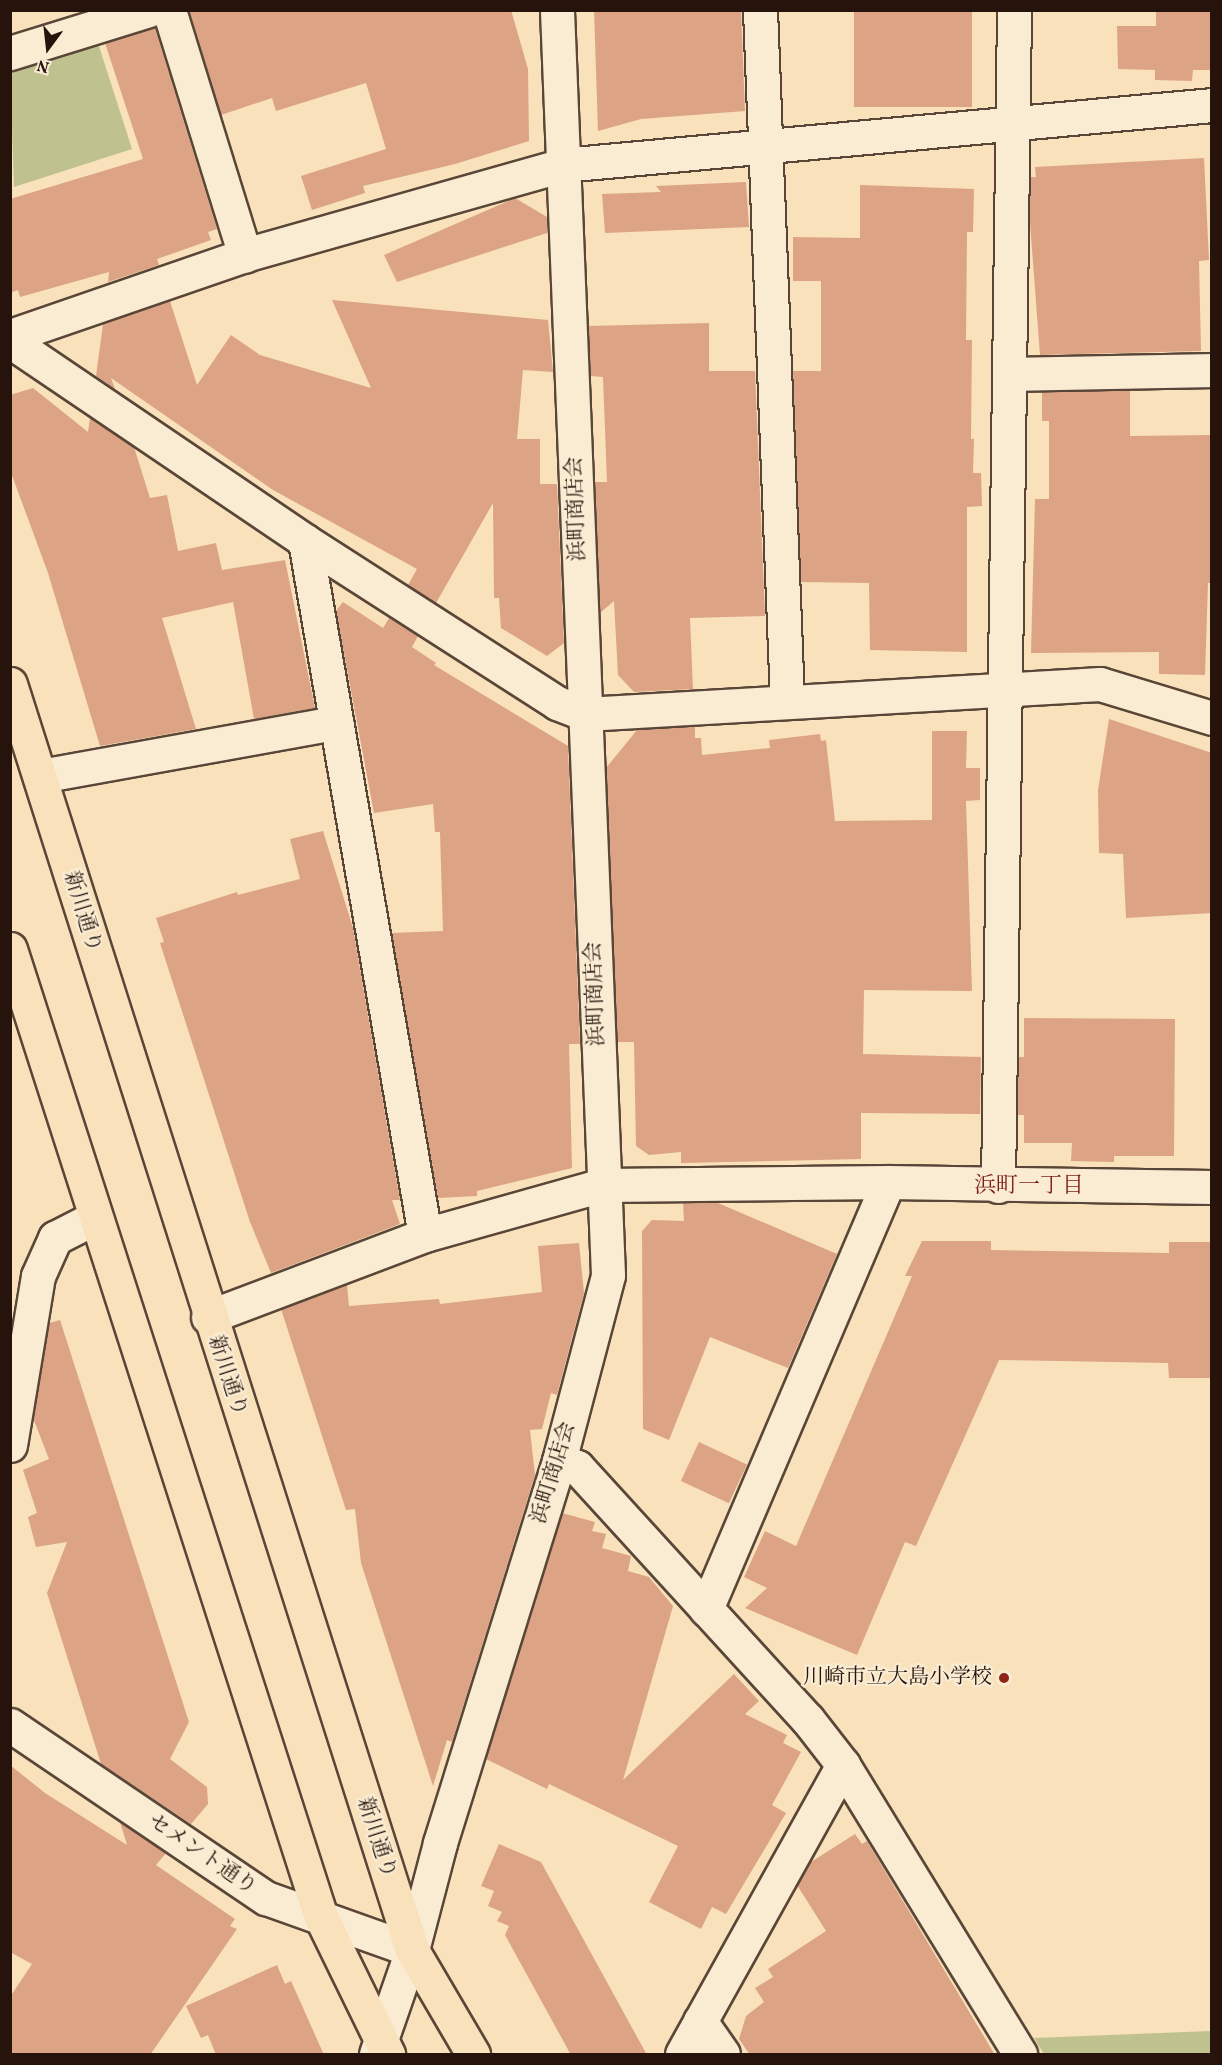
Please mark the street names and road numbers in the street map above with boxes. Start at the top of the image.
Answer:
street label: 浜町商店会 [563,456,591,562]
street label: 新川通り [58,868,106,956]
street label: 浜町商店会 [582,941,610,1047]
street label: 新川通り [202,1332,252,1420]
street label: 浜町商店会 [527,1419,581,1527]
street label: 新川通り [351,1794,401,1882]
street label: セメント通り [143,1809,261,1901]

